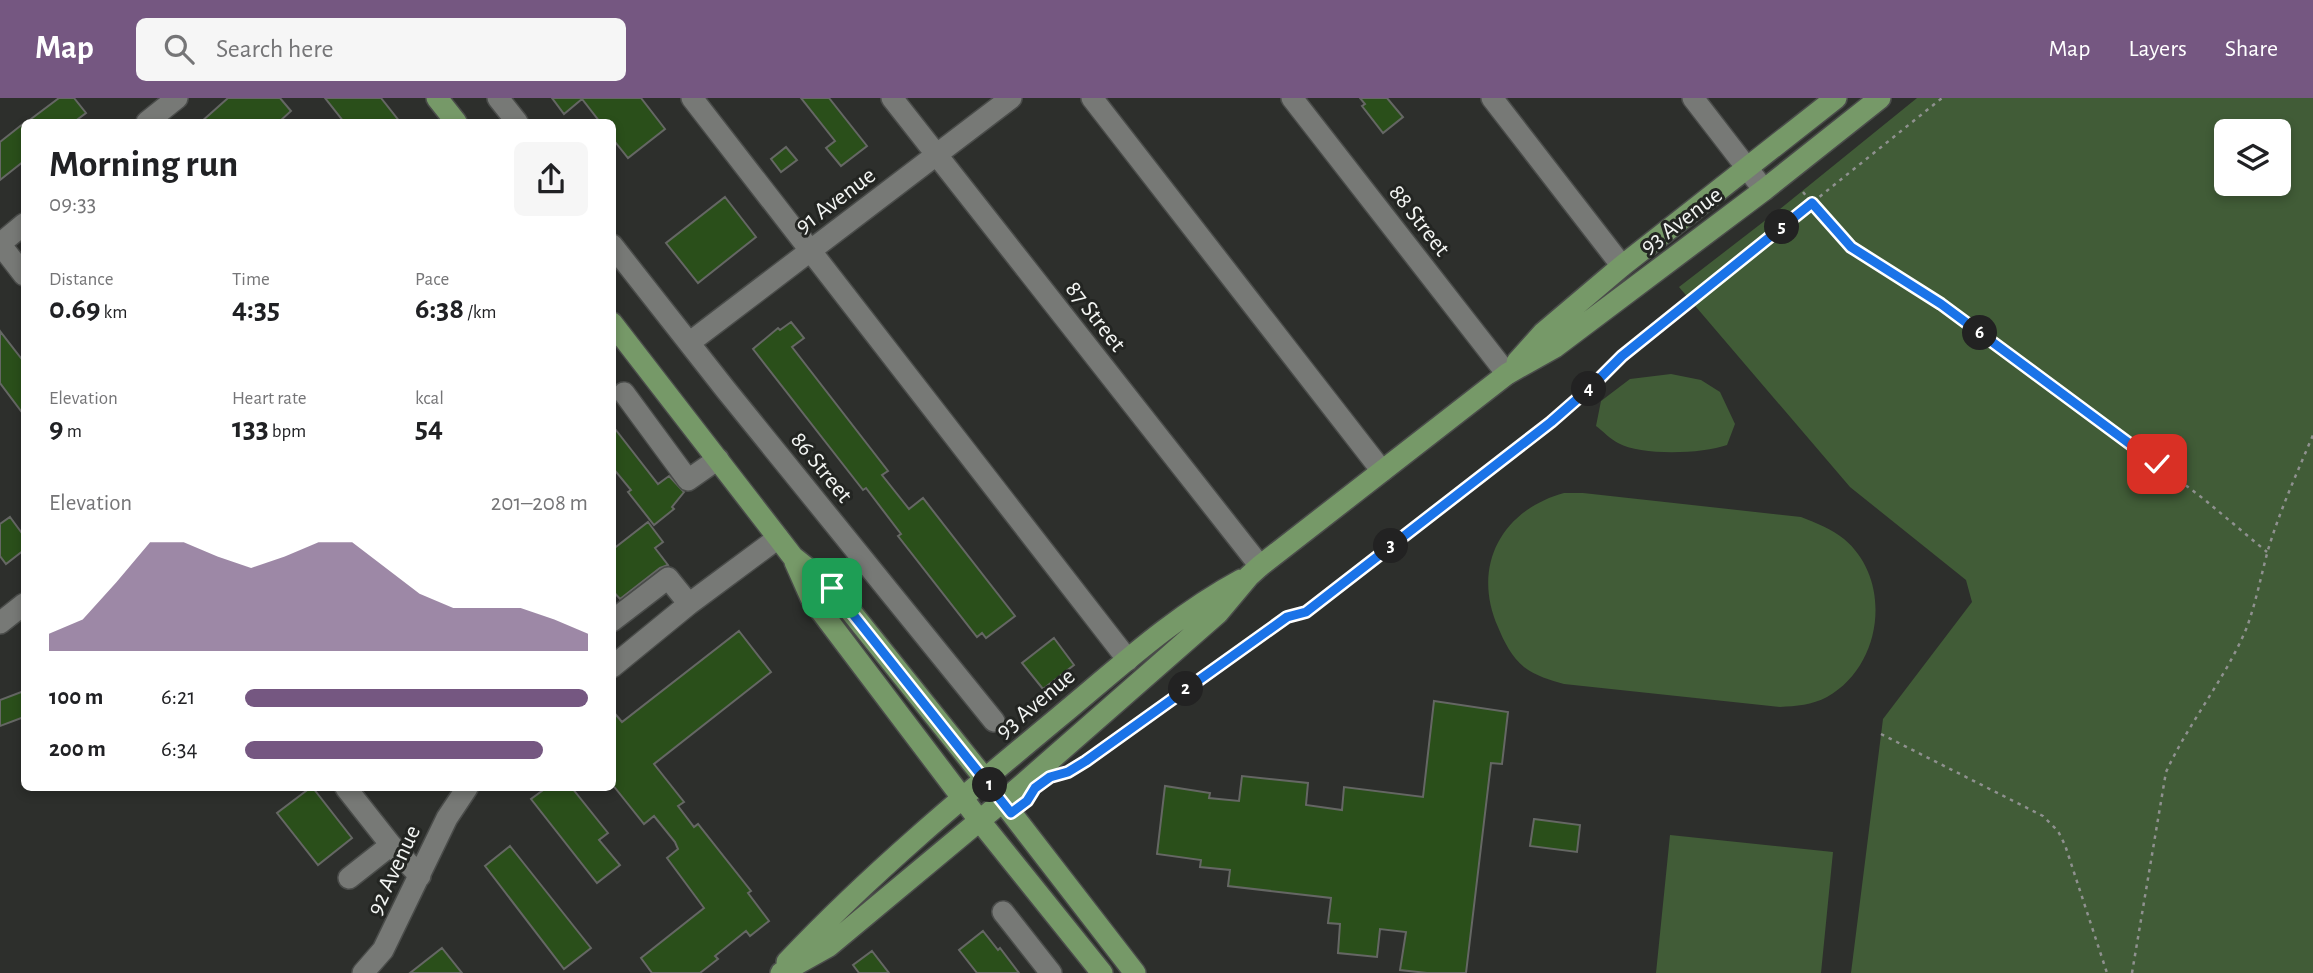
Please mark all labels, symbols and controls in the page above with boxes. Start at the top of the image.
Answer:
search box [136,18,626,81]
icon: search [160,30,198,68]
text: Map [35,32,94,65]
text: Search here [216,36,334,62]
text: Map [2048,37,2090,61]
text: Layers [2128,37,2187,61]
text: Share [2225,37,2278,61]
map controls [2214,119,2291,196]
button: layers [2214,119,2291,196]
button: share [514,142,588,216]
text: Morning run [49,146,238,184]
street label: 91 Avenue [791,163,880,239]
street label: 88 Street [1384,180,1454,261]
street label: 93 Avenue [1636,183,1727,259]
text: 09:33 [49,193,96,216]
pin: 5 [1764,209,1800,244]
text: 5 [1777,217,1786,236]
text: Distance [49,270,113,289]
text: Time [232,270,270,289]
text: Pace [415,270,449,289]
street label: 87 Street [1061,277,1130,357]
text: 0.69 [49,294,100,324]
text: 4:35 [232,294,280,324]
text: 6:38 [415,294,464,324]
text: km [100,303,127,322]
text: /km [464,303,497,322]
pin: 6 [1962,316,1997,350]
text: 6 [1975,323,1984,342]
pin: 4 [1572,372,1606,406]
text: 4 [1584,379,1593,398]
text: Elevation [49,389,118,408]
text: Heart rate [232,389,307,408]
text: kcal [415,389,444,408]
text: 9 [49,413,64,443]
text: 133 [232,413,269,443]
text: 54 [415,413,443,443]
text: m [64,422,82,441]
text: bpm [269,422,306,441]
street label: 86 Street [786,428,857,508]
pin [2127,434,2187,494]
icon: check [2138,445,2176,483]
text: Elevation [49,492,132,515]
text: 201–208 m [491,492,588,515]
pin: 3 [1374,528,1408,564]
text: 3 [1386,536,1395,555]
pin [802,558,862,618]
icon: arrive [813,569,851,607]
street label: 93 Avenue [992,664,1080,744]
pin: 2 [1168,672,1204,706]
text: 2 [1181,679,1190,698]
text: 100 m [49,686,103,709]
text: 6:21 [161,686,195,709]
text: 200 m [49,738,106,761]
text: 6:34 [161,738,198,761]
pin: 1 [972,768,1007,802]
text: 1 [986,775,993,794]
street label: 92 Avenue [363,822,425,919]

